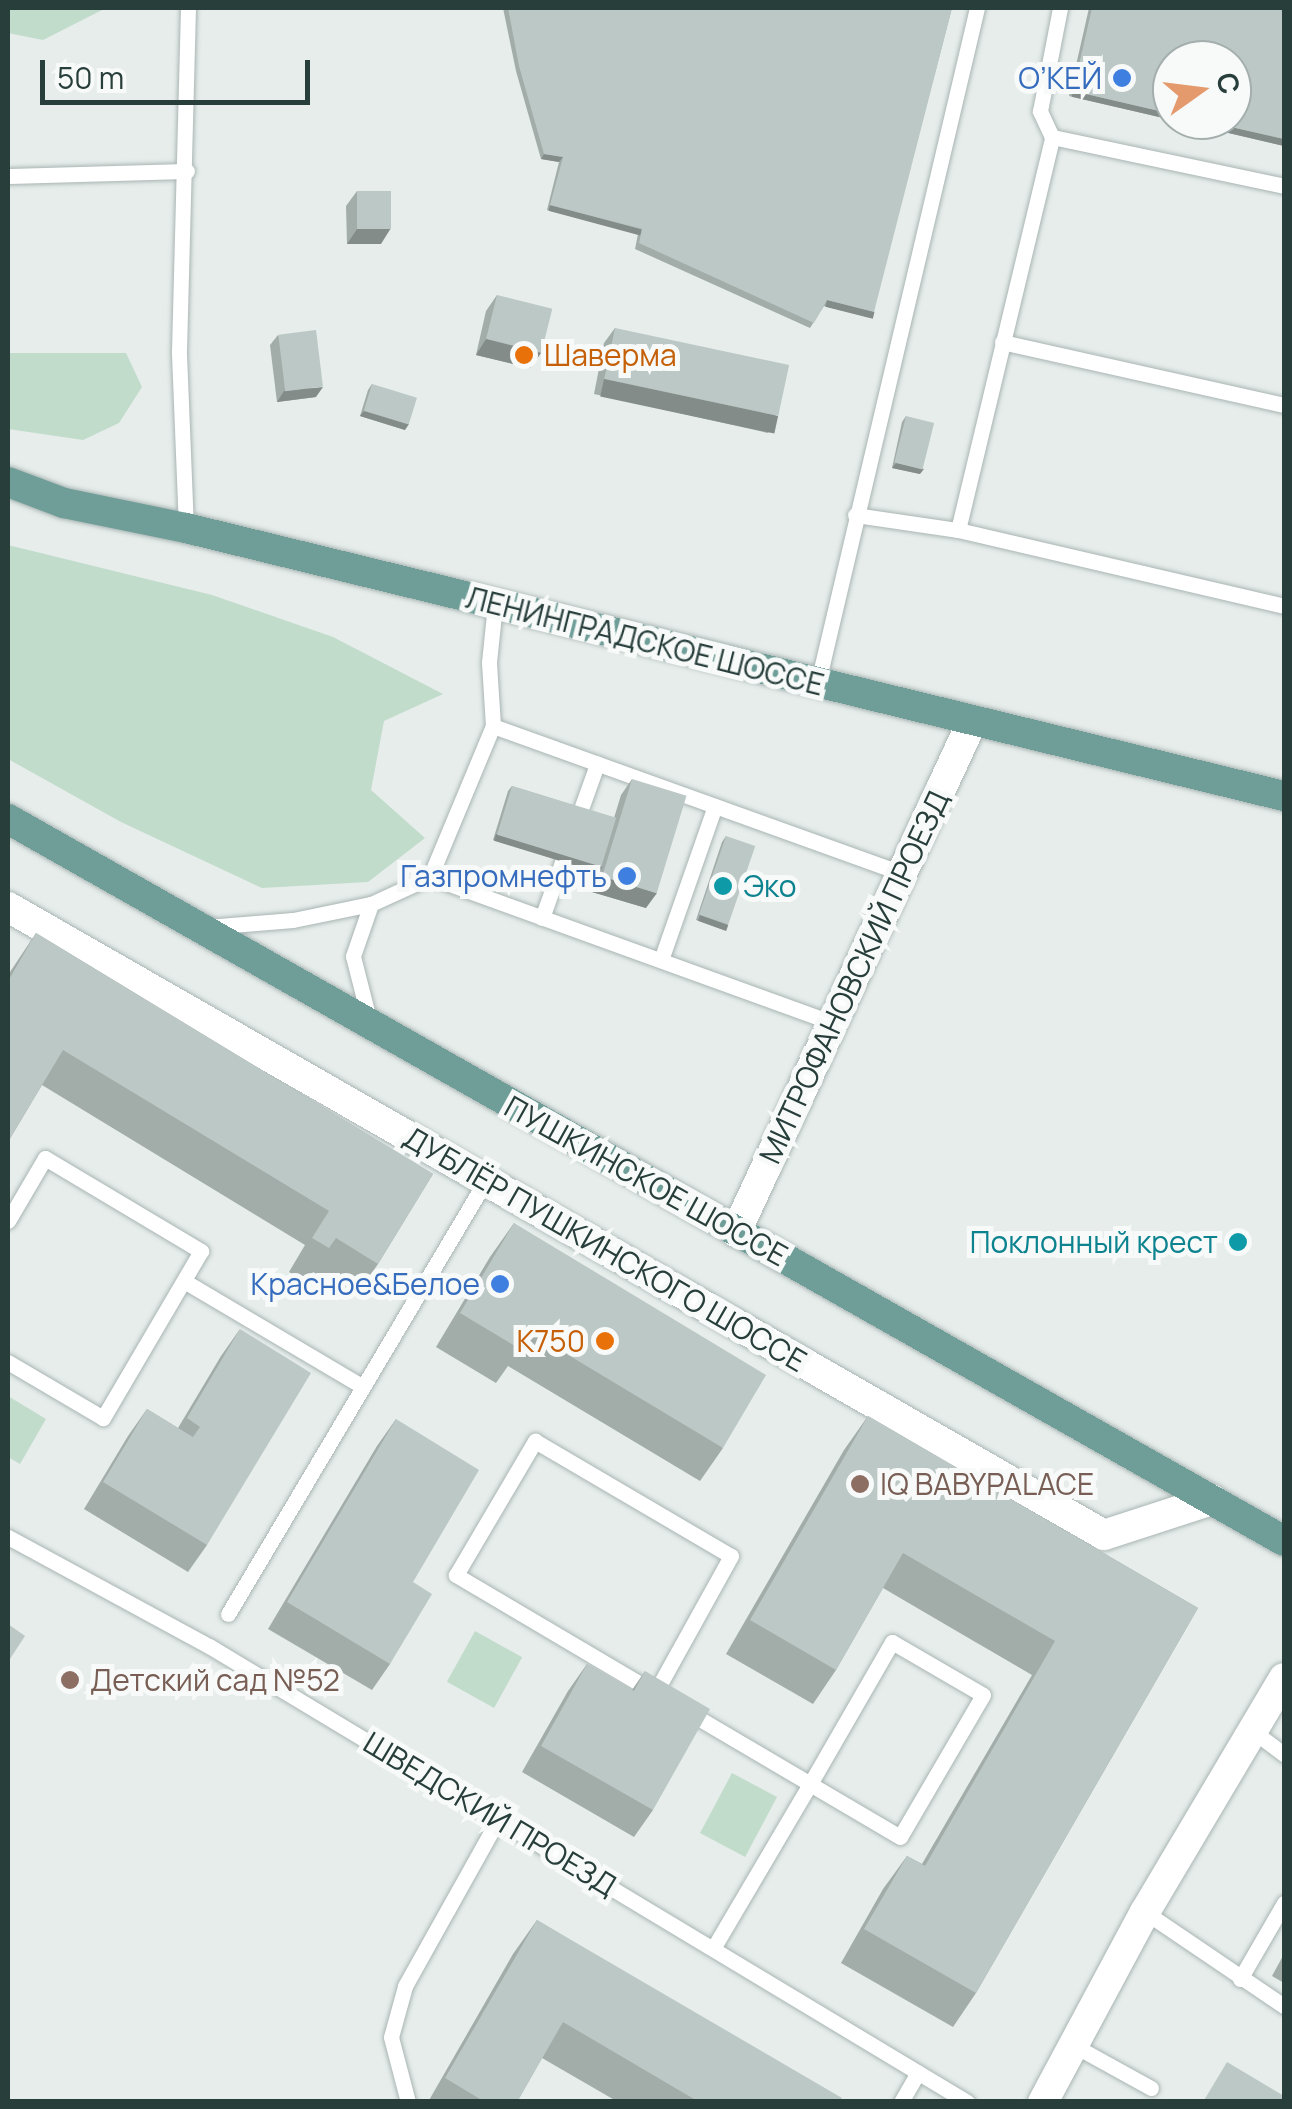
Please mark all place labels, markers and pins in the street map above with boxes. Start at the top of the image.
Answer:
place label: О’КЕЙ [1018,60,1102,96]
marker: О’КЕЙ [1111,67,1133,89]
place label: Шаверма [544,337,677,373]
marker: Шаверма [513,344,535,366]
place label: Газпромнефть [400,858,607,894]
marker: Газпромнефть [616,865,638,887]
place label: Эко [743,868,796,904]
marker: Эко [712,875,734,897]
place label: Поклонный крест [970,1224,1218,1260]
marker: Поклонный крест [1227,1231,1249,1253]
place label: Красное&Белое [250,1266,480,1302]
marker: Красное&Белое [489,1273,511,1295]
place label: К750 [517,1323,585,1359]
marker: К750 [594,1330,616,1352]
place label: IQ BABYPALACE [880,1466,1094,1502]
marker: IQ BABYPALACE [849,1473,871,1495]
place label: Детский сад №52 [90,1662,340,1698]
marker: Детский сад №52 [59,1669,81,1691]

